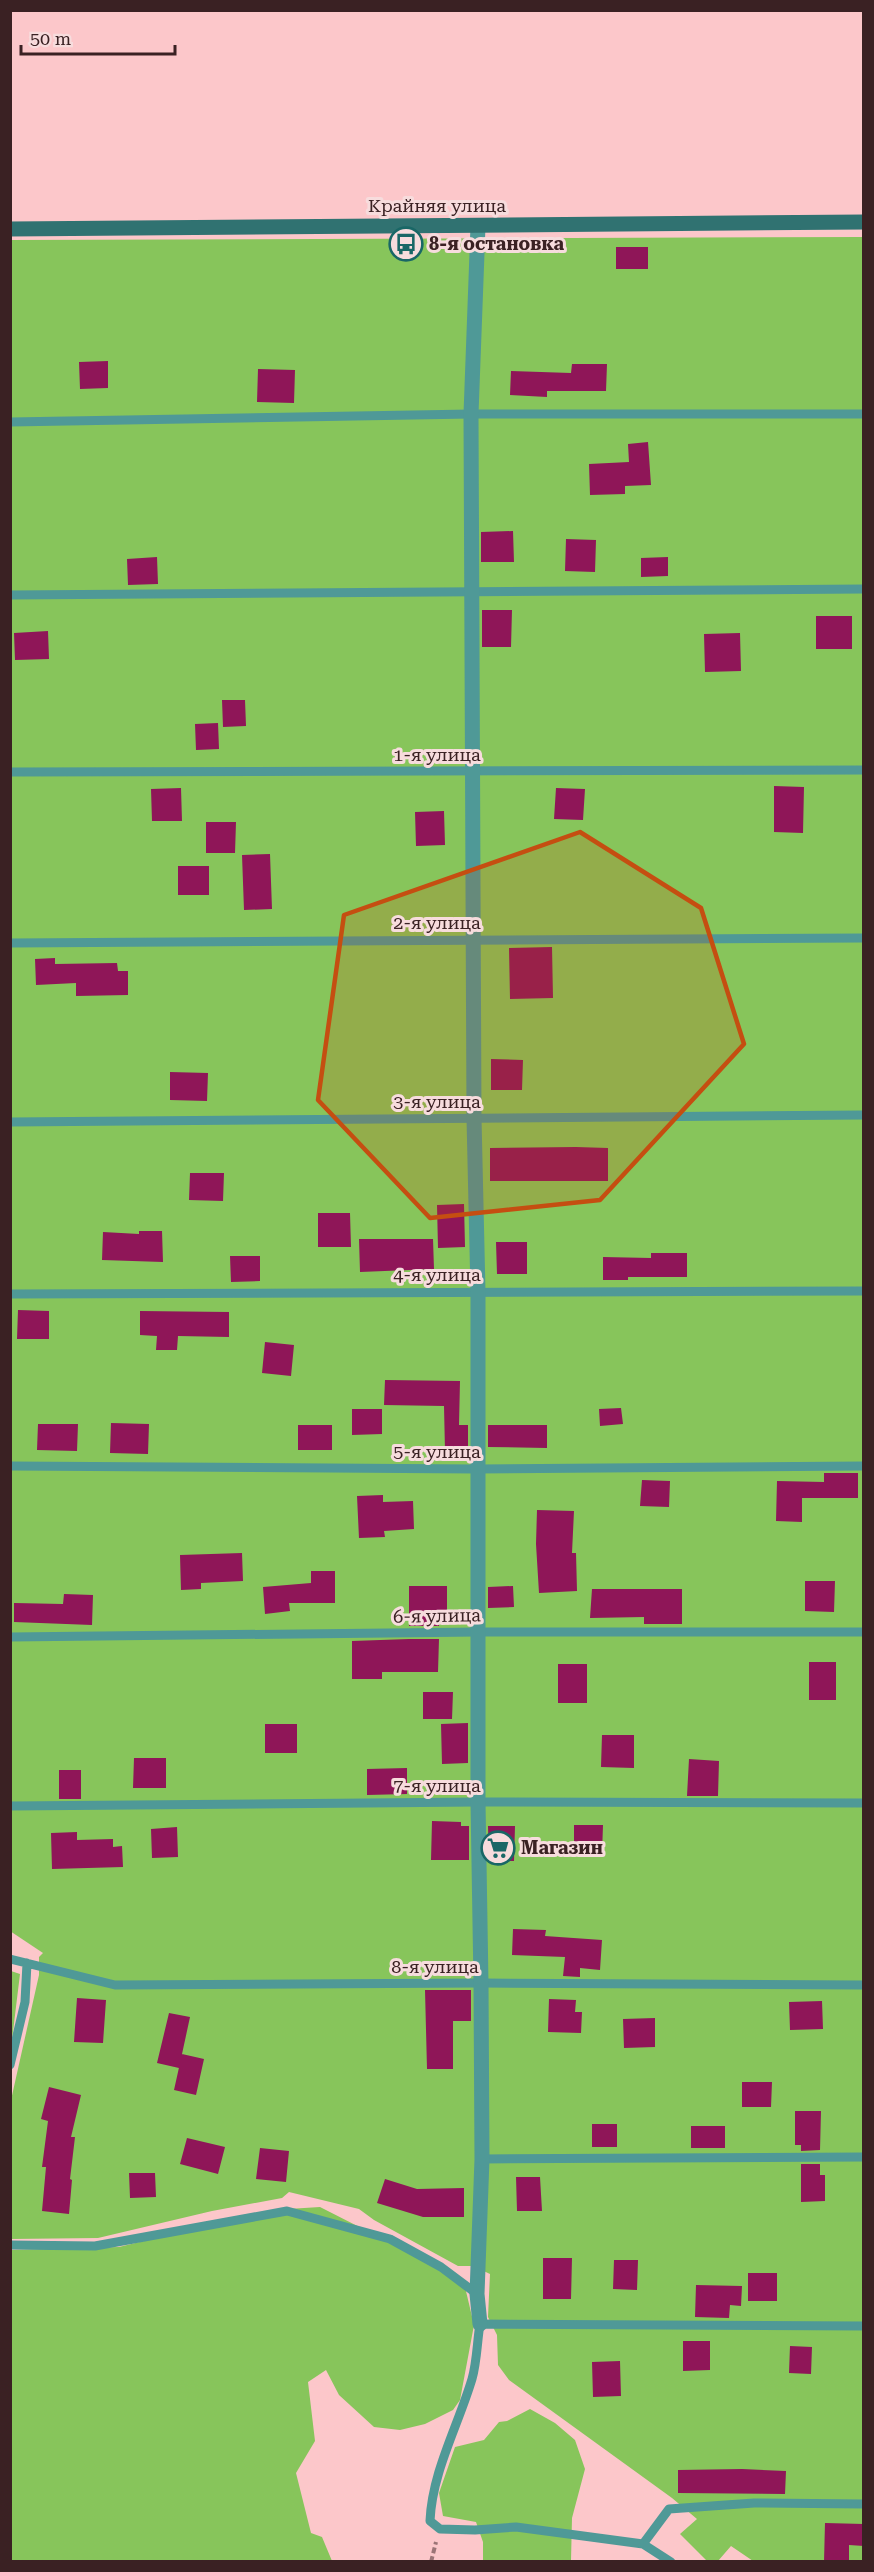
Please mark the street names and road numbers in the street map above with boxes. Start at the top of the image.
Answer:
street label: Крайняя улица [368,195,506,216]
street label: 1-я улица [393,744,481,765]
street label: 2-я улица [393,912,481,933]
street label: 3-я улица [393,1091,481,1112]
street label: 4-я улица [393,1264,481,1285]
street label: 5-я улица [393,1441,481,1462]
street label: 6-я улица [393,1604,481,1627]
street label: 7-я улица [393,1775,481,1796]
street label: 8-я улица [391,1956,479,1977]

